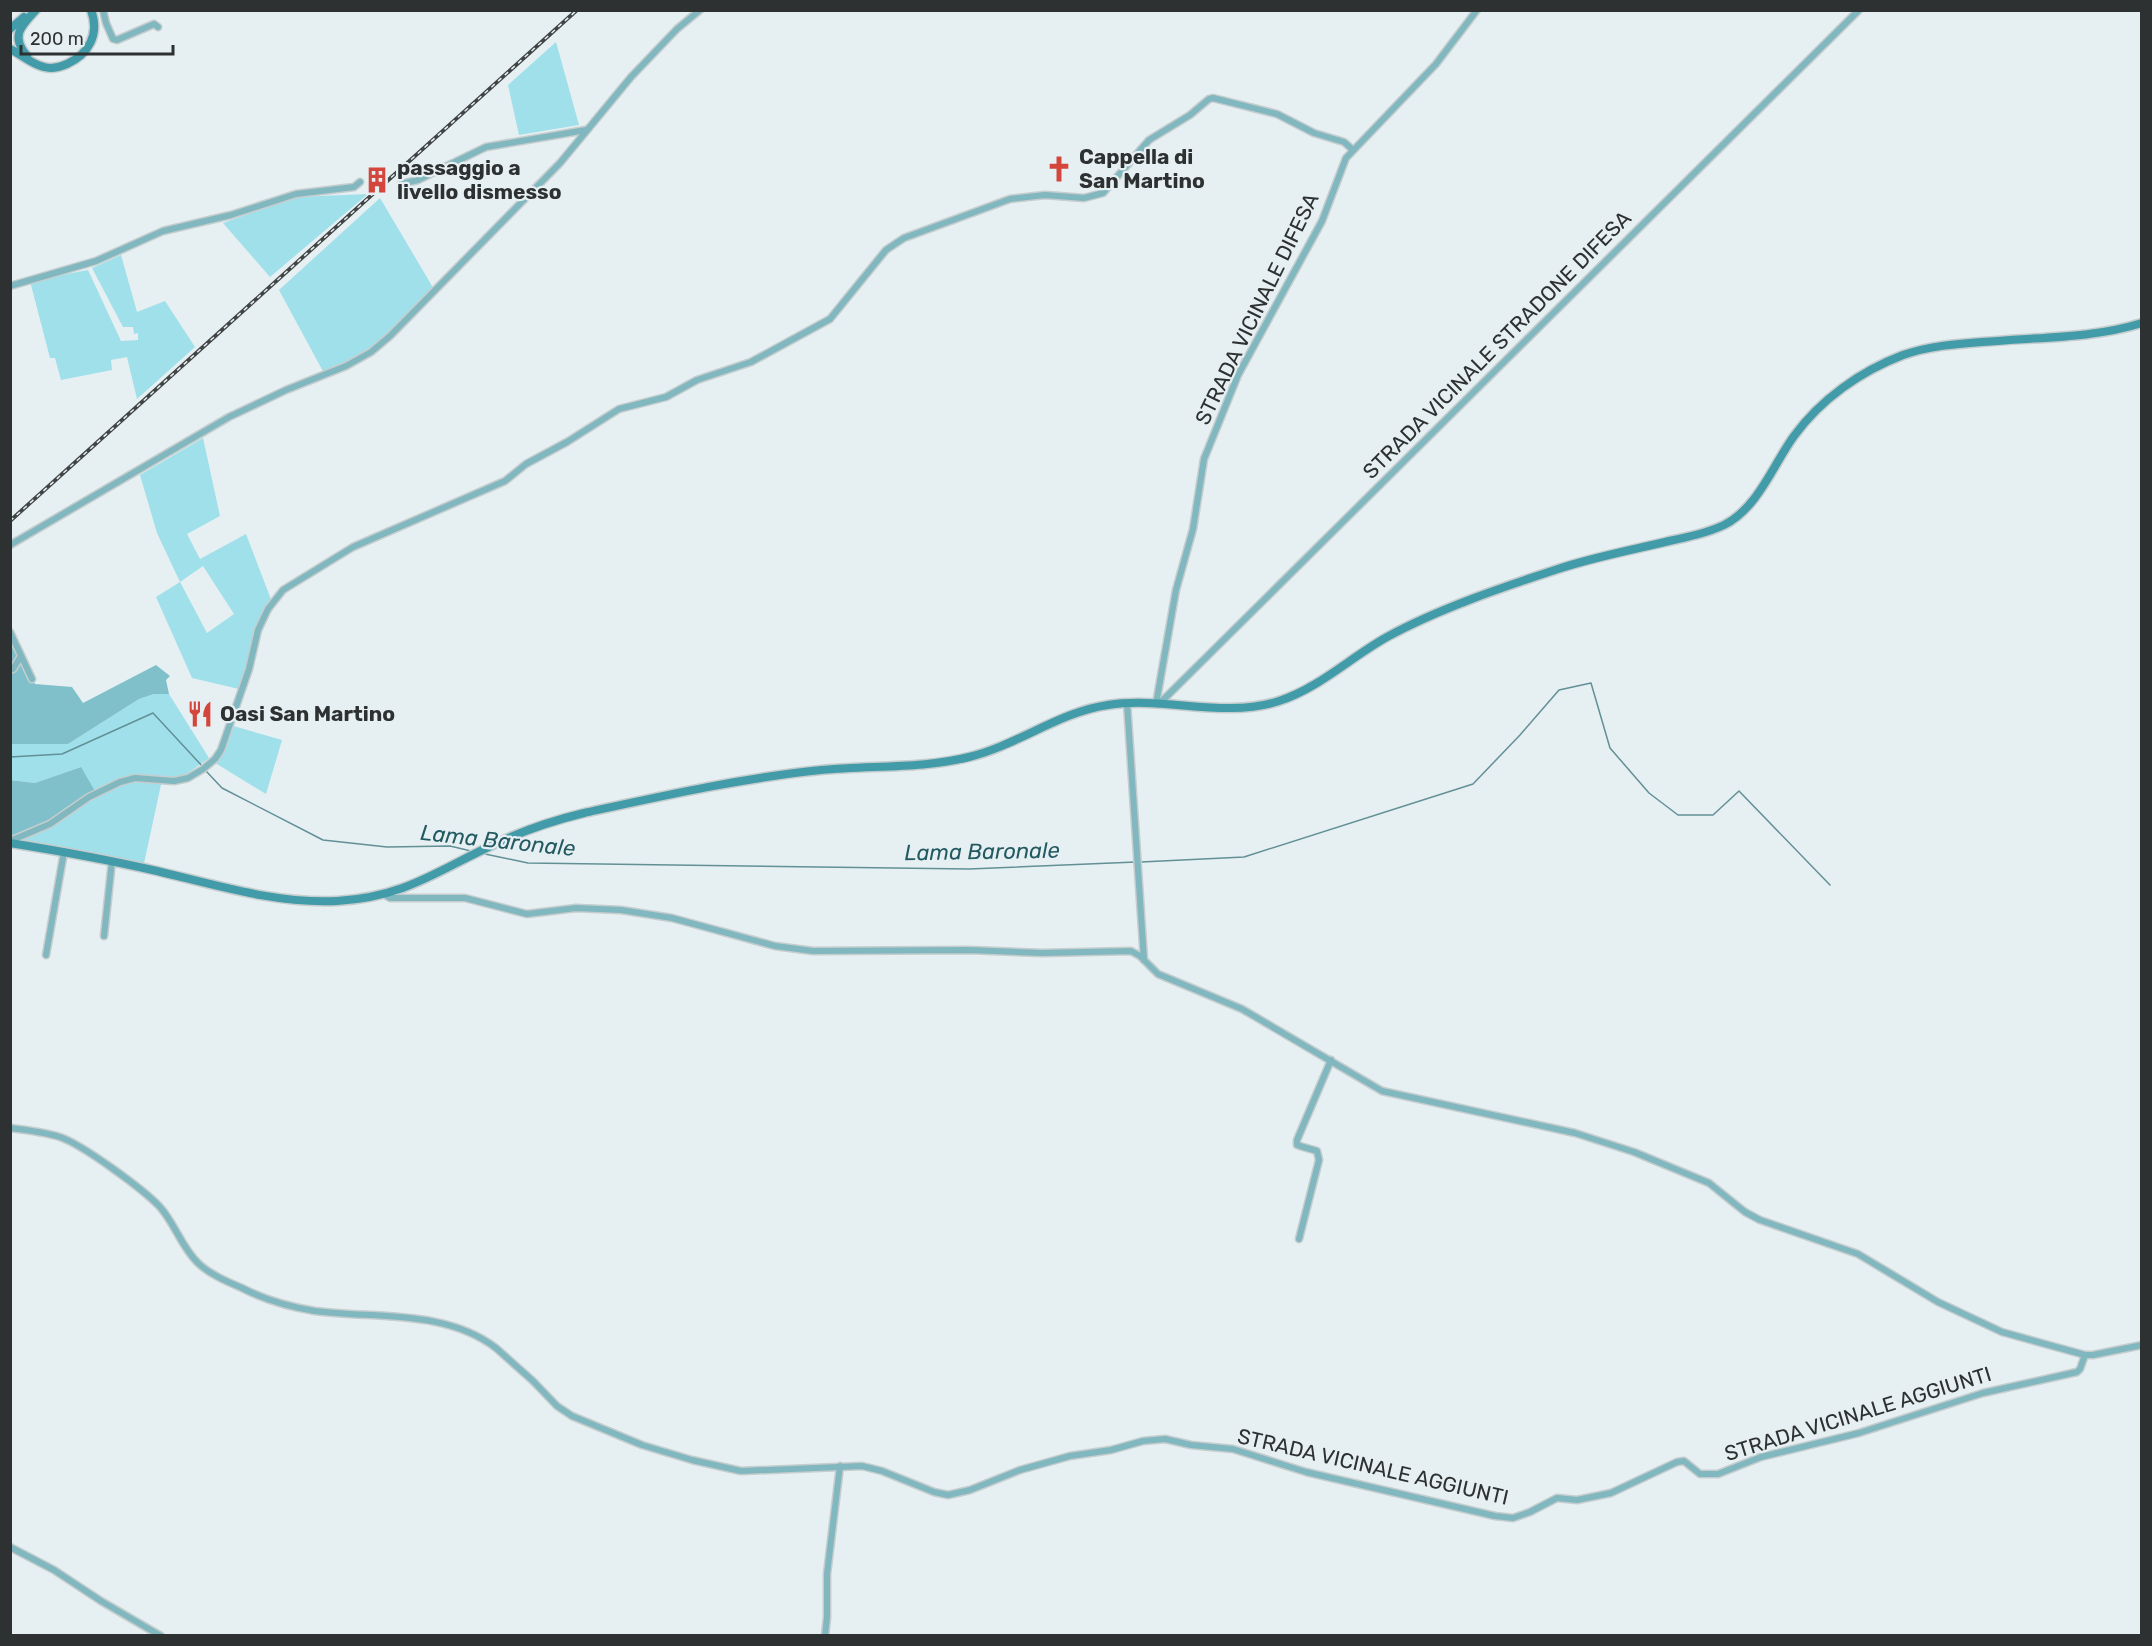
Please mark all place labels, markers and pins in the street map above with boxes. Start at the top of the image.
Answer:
place label: Cappella di San Martino [1079,144,1205,193]
church icon: Cappella di San Martino [1044,154,1074,184]
place label: passaggio a livello dismesso [397,155,562,204]
building icon: passaggio a livello dismesso [362,165,392,195]
restaurant icon: Oasi San Martino [185,699,215,729]
place label: Oasi San Martino [220,701,395,726]

